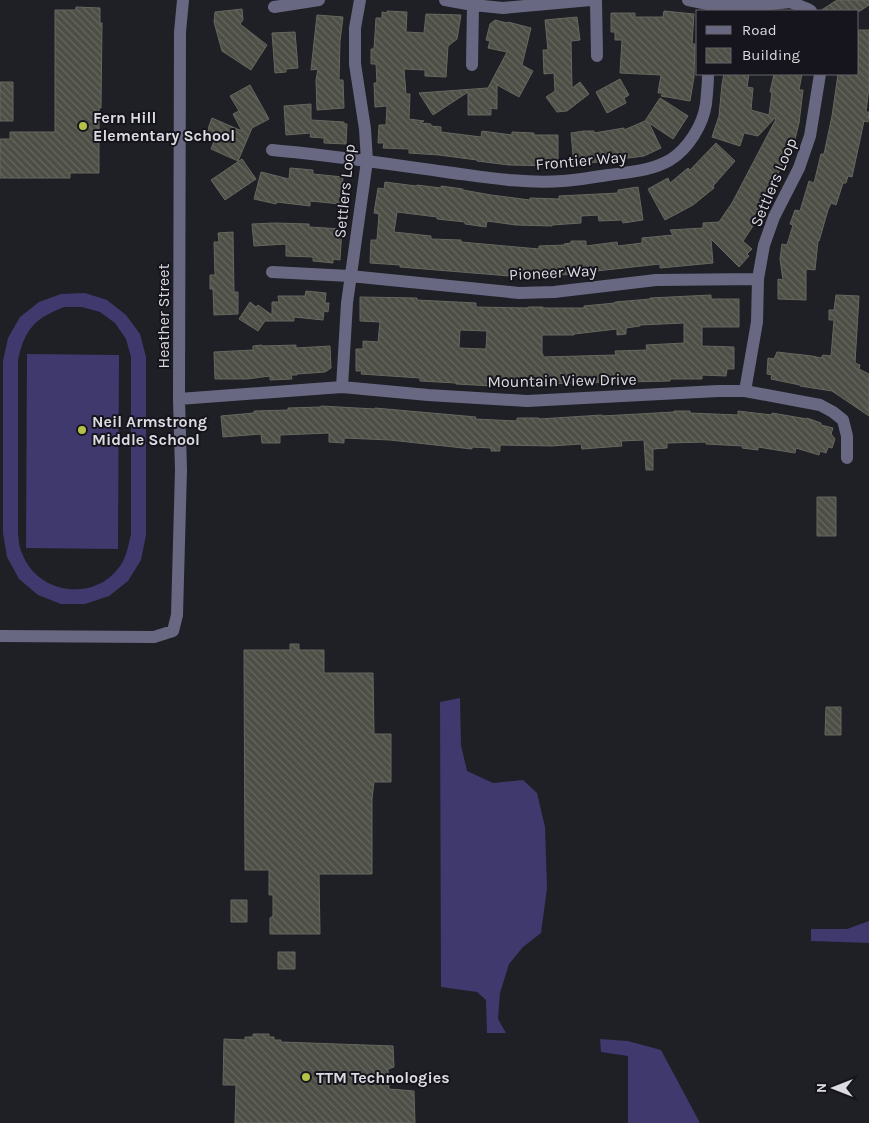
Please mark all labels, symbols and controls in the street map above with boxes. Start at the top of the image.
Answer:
legend [696,10,859,75]
text: Road [742,21,777,39]
text: Building [742,46,800,64]
place label: Fern Hill Elementary School [93,108,235,145]
marker: Fern Hill Elementary School [77,120,89,132]
street label: Settlers Loop [746,135,801,230]
street label: Settlers Loop [330,143,359,239]
street label: Frontier Way [535,147,628,174]
street label: Pioneer Way [509,261,598,284]
street label: Heather Street [154,263,173,369]
street label: Mountain View Drive [487,370,637,391]
place label: Neil Armstrong Middle School [92,412,207,449]
marker: Neil Armstrong Middle School [76,424,88,436]
north arrow [809,1063,859,1113]
place label: TTM Technologies [316,1068,450,1087]
marker: TTM Technologies [300,1071,312,1083]
text: N [813,1083,830,1093]

